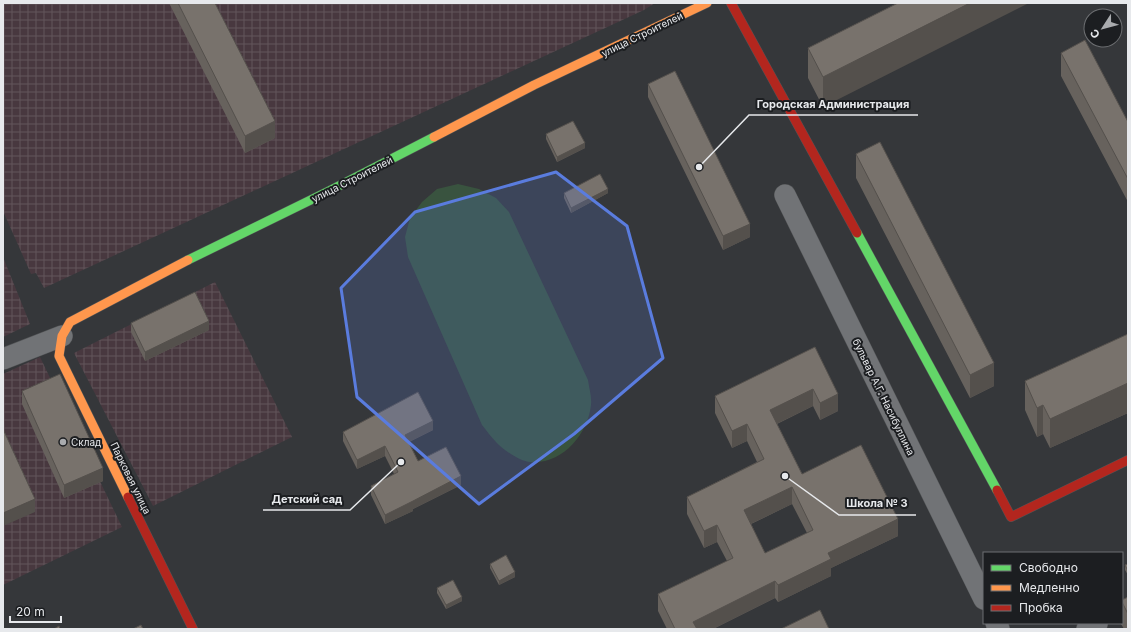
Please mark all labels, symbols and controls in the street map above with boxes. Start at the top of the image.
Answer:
north arrow [1083,8,1123,48]
street label: улица Строителей [599,9,685,59]
text: С [1087,26,1103,41]
callout: Городская Администрация [749,92,918,115]
text: Городская Администрация [757,97,909,111]
street label: улица Строителей [310,153,395,205]
street label: бульвар А.Г. Насибуллина [850,337,918,457]
place label: Склад [71,436,101,448]
marker: Склад [58,437,68,447]
street label: Парковая улица [108,440,154,516]
callout: Детский сад [263,487,350,510]
text: Детский сад [272,492,343,506]
callout: Школа № 3 [839,492,916,515]
text: Школа № 3 [846,496,908,510]
legend [983,552,1123,624]
text: Свободно [1019,560,1078,575]
text: Медленно [1019,580,1080,595]
scale bar [10,598,61,624]
text: Пробка [1019,600,1063,615]
text: 20 m [16,604,45,619]

